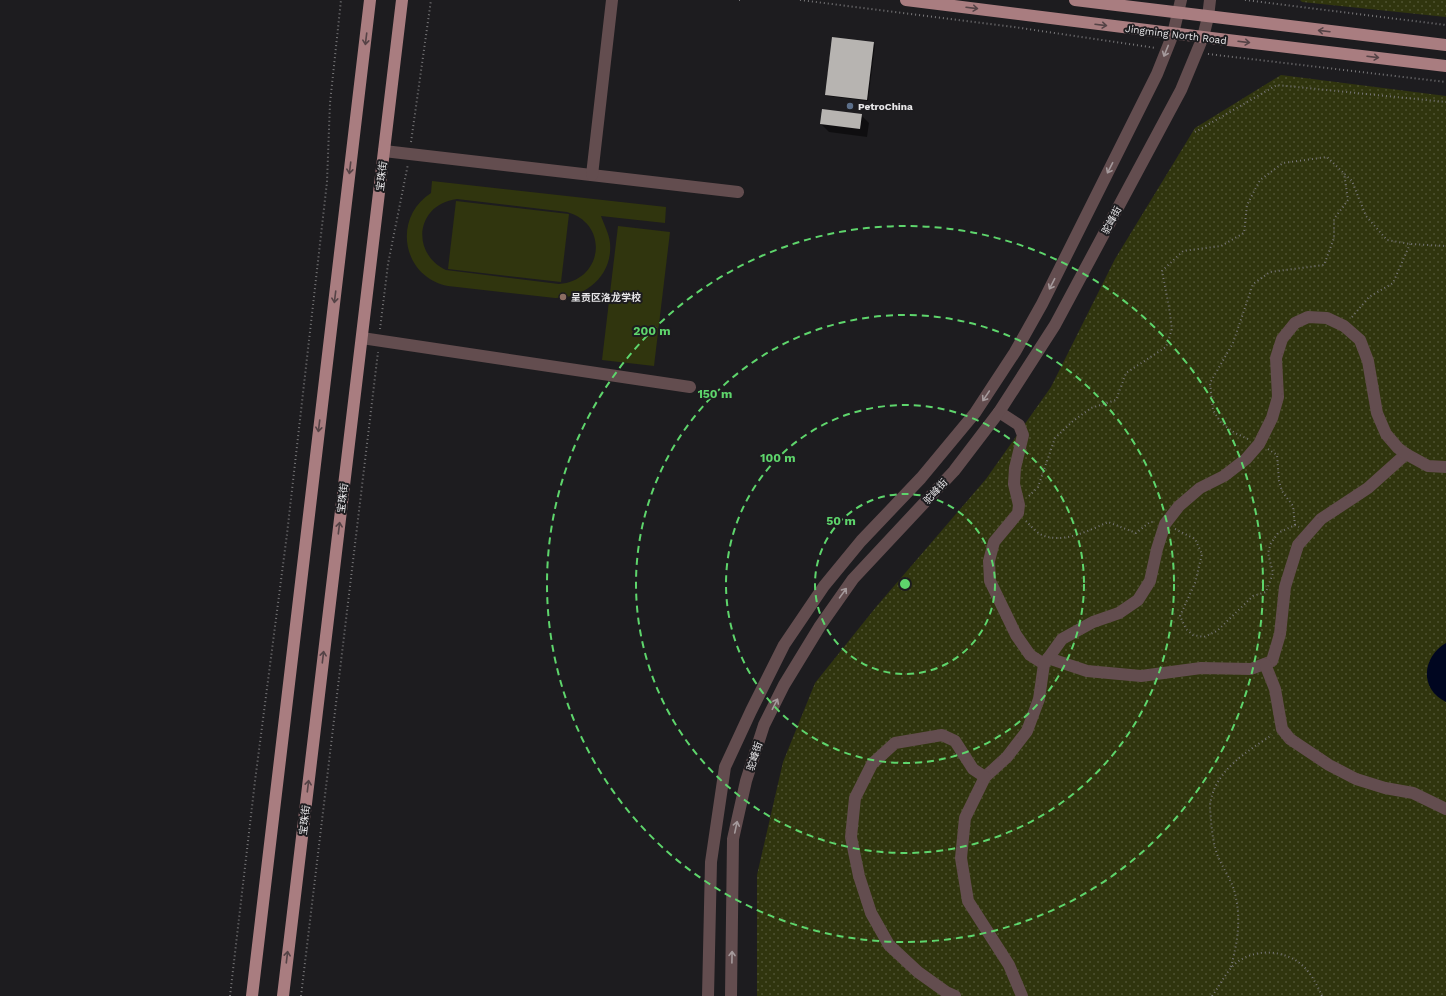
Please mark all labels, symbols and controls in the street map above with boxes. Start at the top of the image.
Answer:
one-way arrow [965,4,978,12]
one-way arrow [1094,21,1107,28]
street label: Jingming North Road [1125,23,1227,46]
one-way arrow [1318,27,1331,35]
one-way arrow [362,32,370,45]
one-way arrow [1237,38,1250,46]
one-way arrow [1162,44,1170,56]
one-way arrow [1366,53,1379,61]
marker: PetroChina [845,101,855,111]
place label: PetroChina [858,101,913,112]
one-way arrow [347,161,354,174]
street label: 宝珠街 [374,161,389,192]
one-way arrow [1106,162,1113,174]
street label: 驼峰街 [1100,204,1123,236]
one-way arrow [1048,278,1055,290]
one-way arrow [331,290,339,303]
place label: 呈贡区洛龙学校 [571,291,641,303]
marker: 呈贡区洛龙学校 [558,292,568,302]
text: 200 m [633,324,671,338]
text: 150 m [698,387,732,401]
one-way arrow [982,390,990,401]
one-way arrow [316,419,323,432]
text: 100 m [760,451,796,465]
street label: 驼峰街 [921,477,950,506]
street label: 宝珠街 [335,483,350,514]
text: 50 m [826,514,856,528]
one-way arrow [335,522,342,535]
centre of rings [898,577,912,591]
one-way arrow [839,588,847,599]
one-way arrow [319,651,327,664]
one-way arrow [772,698,779,710]
street label: 驼峰街 [745,740,764,772]
one-way arrow [304,780,312,793]
street label: 宝珠街 [297,805,312,836]
one-way arrow [732,821,740,834]
one-way arrow [284,951,291,964]
one-way arrow [728,951,735,964]

